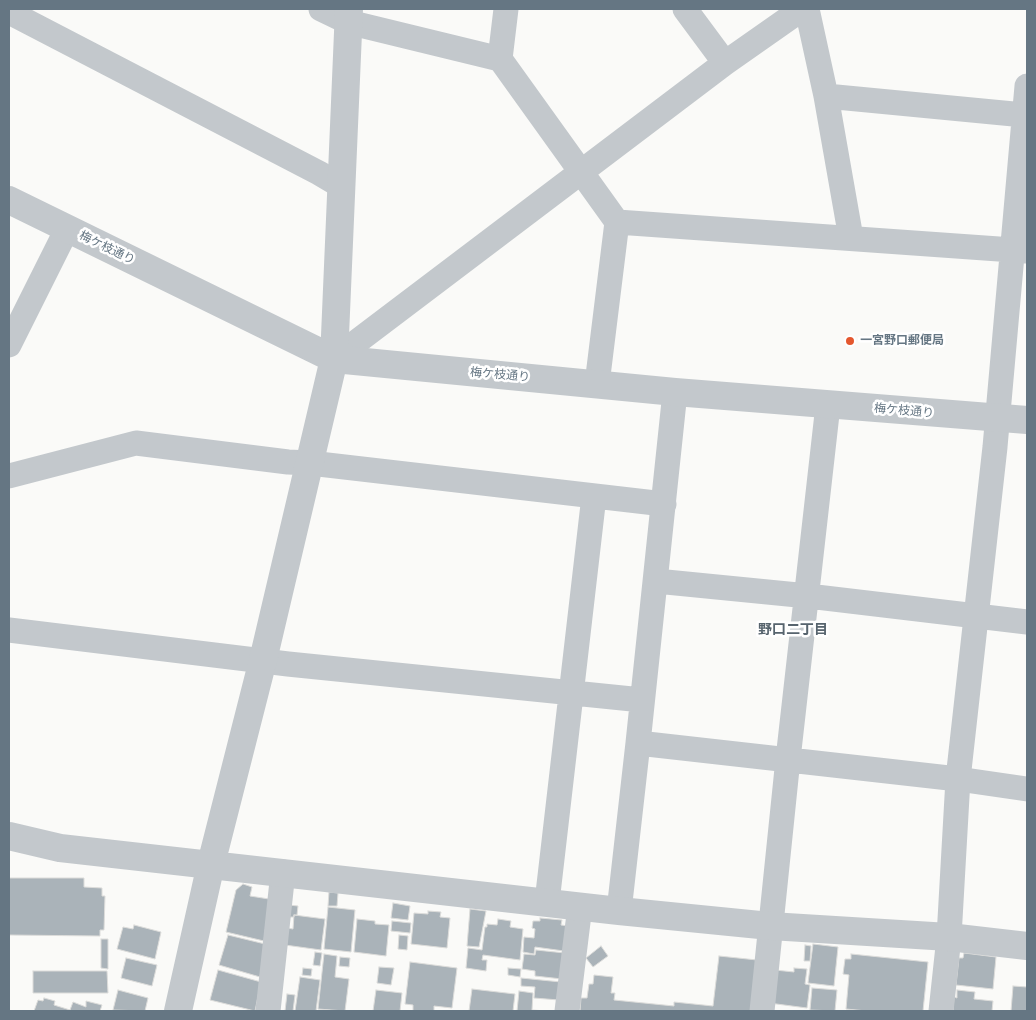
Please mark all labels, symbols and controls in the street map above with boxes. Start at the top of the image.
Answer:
street label: 梅ケ枝通り [77,228,137,268]
place label: 一宮野口郵便局 [860,334,944,348]
marker: 一宮野口郵便局 [844,335,856,347]
street label: 梅ケ枝通り [469,365,531,385]
street label: 梅ケ枝通り [873,401,935,421]
district label: 野口二丁目 [758,622,828,638]

